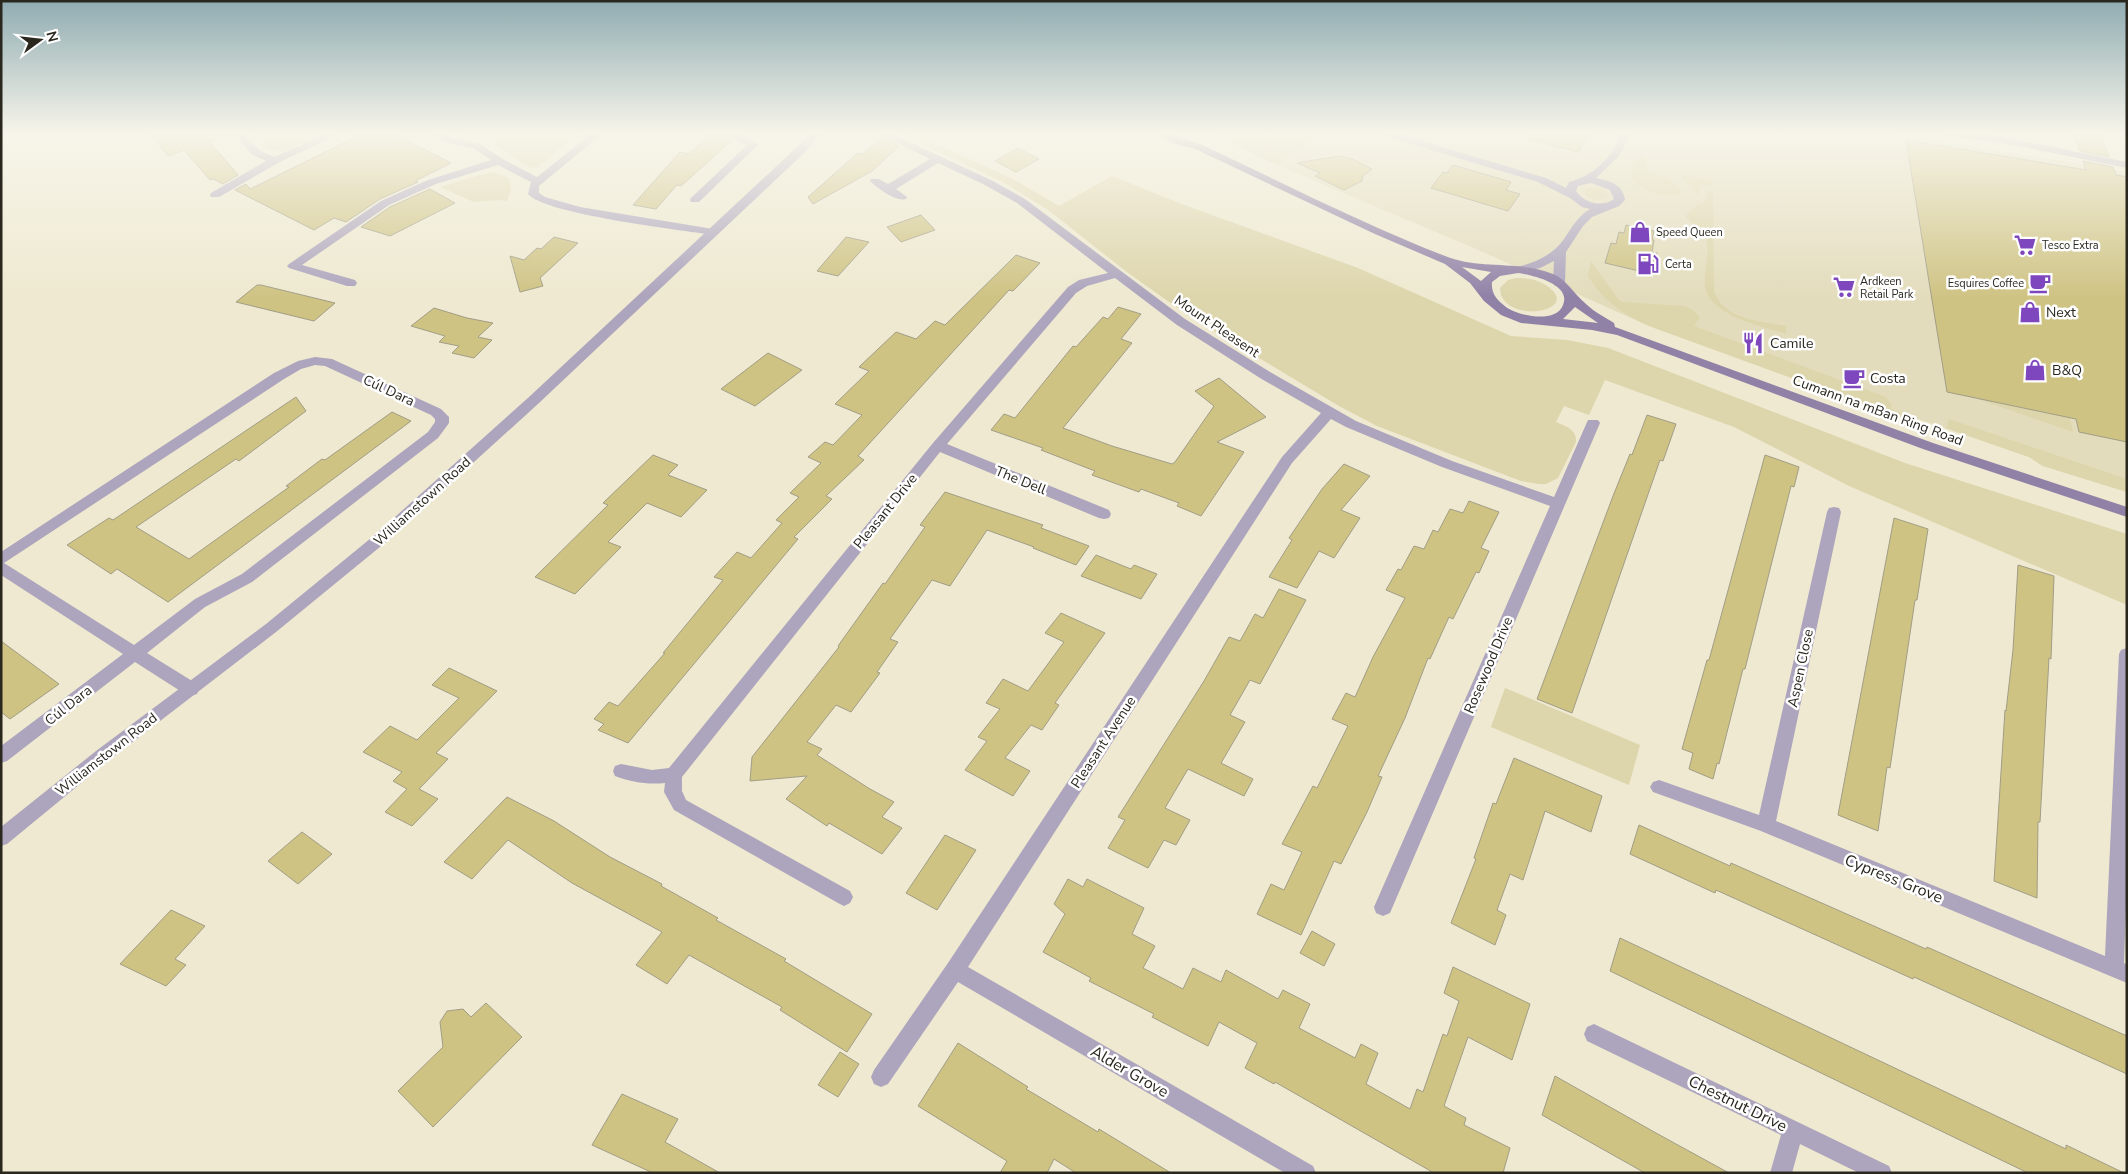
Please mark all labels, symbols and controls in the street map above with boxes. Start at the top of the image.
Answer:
north arrow [15,15,65,65]
text: N [42,29,63,44]
shop icon: Speed Queen [1627,219,1653,245]
place label: Speed Queen [1656,225,1723,240]
supermarket icon: Tesco Extra [2012,232,2038,258]
place label: Tesco Extra [2042,238,2099,253]
fuel station icon: Certa [1635,251,1661,277]
place label: Certa [1665,257,1692,272]
cafe icon: Esquires Coffee [2027,270,2053,296]
supermarket icon: Ardkeen Retail Park [1831,274,1857,300]
place label: Ardkeen Retail Park [1860,274,1914,302]
place label: Esquires Coffee [1948,276,2024,291]
street label: Mount Pleasent [1170,291,1263,362]
shop icon: Next [2017,299,2043,325]
place label: Next [2046,303,2076,322]
restaurant icon: Camile [1740,330,1766,356]
place label: Camile [1770,334,1813,353]
shop icon: B&Q [2022,357,2048,383]
place label: B&Q [2052,361,2082,380]
cafe icon: Costa [1841,365,1867,391]
place label: Costa [1870,369,1906,388]
street label: Cúl Dara [360,370,418,411]
street label: Cumann na mBan Ring Road [1790,371,1966,450]
street label: Williamstown Road [370,453,475,550]
street label: The Dell [992,462,1050,500]
street label: Pleasant Drive [849,470,922,553]
street label: Rosewood Drive [1460,614,1517,716]
street label: Aspen Close [1783,627,1818,709]
street label: Cúl Dara [41,681,96,730]
street label: Pleasant Avenue [1067,693,1140,792]
street label: Williamstown Road [51,709,161,800]
street label: Cypress Grove [1841,849,1946,909]
street label: Alder Grove [1086,1041,1173,1103]
street label: Chestnut Drive [1685,1070,1791,1137]

